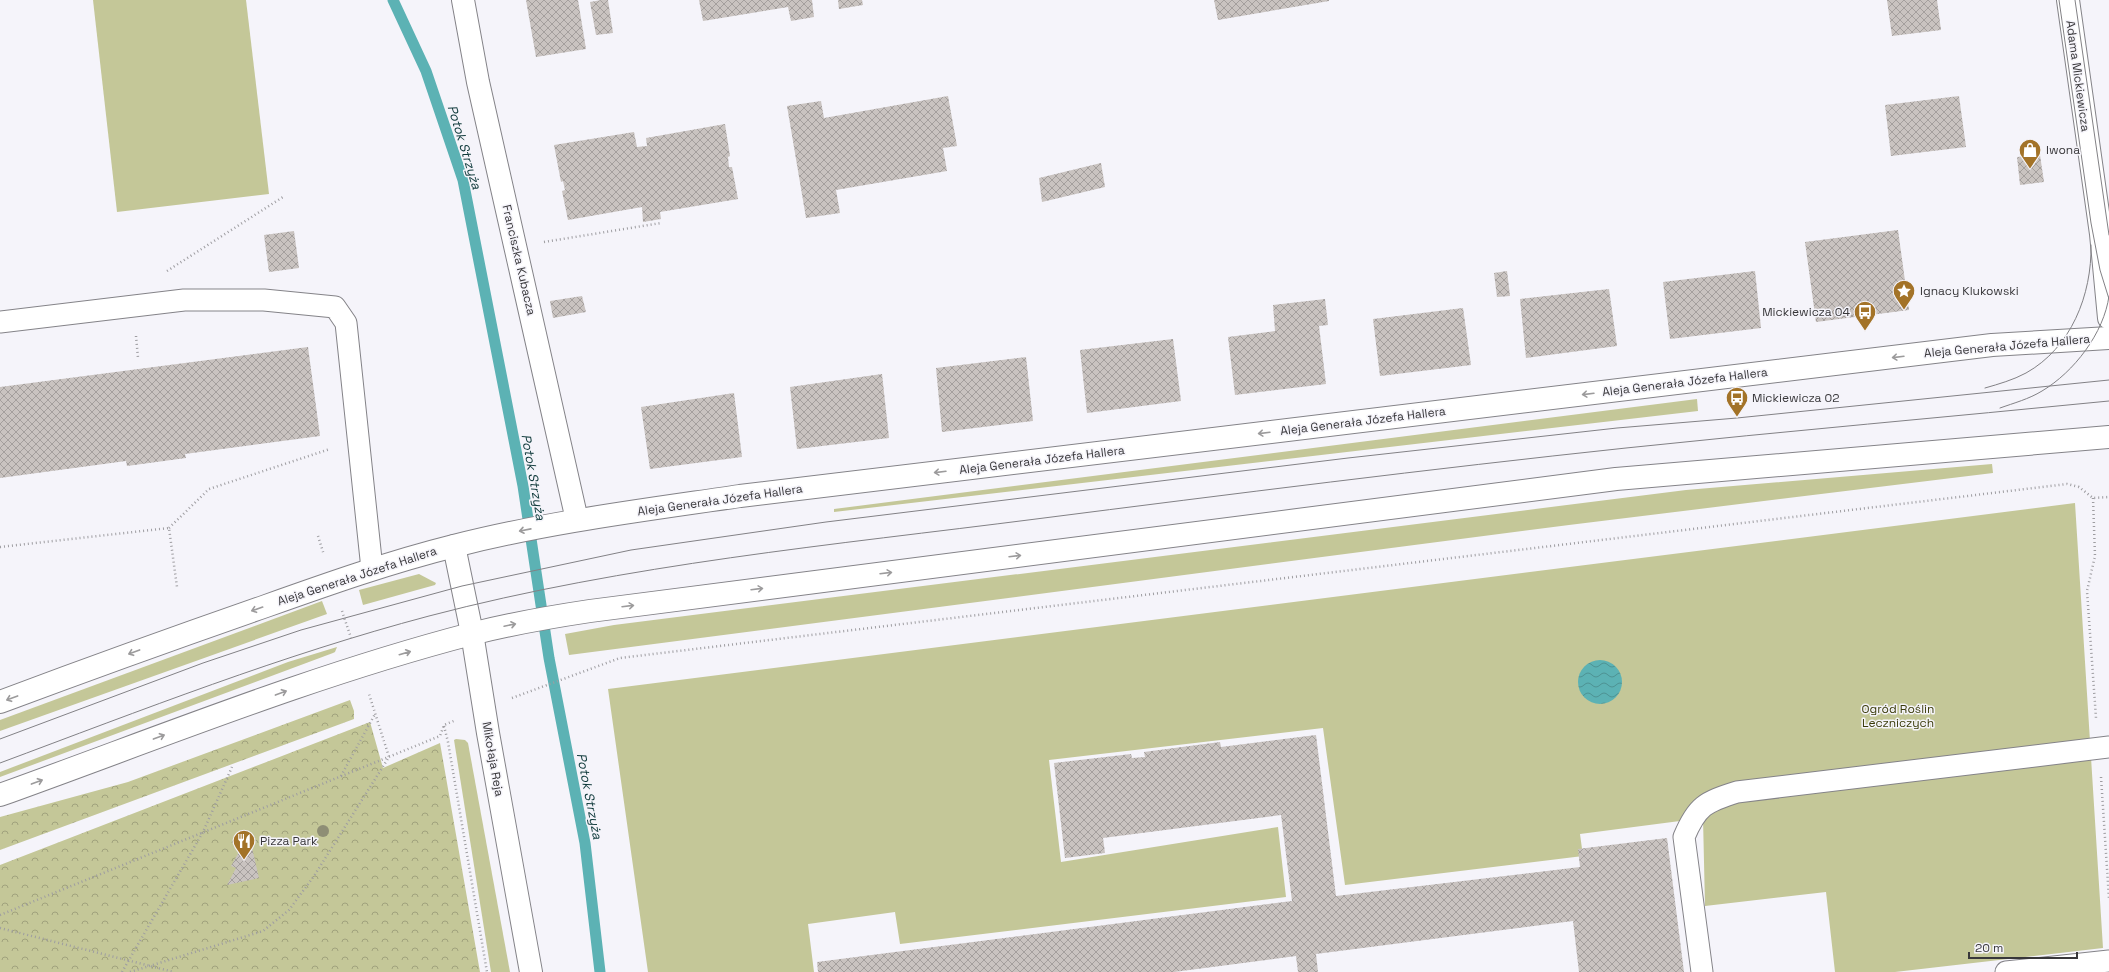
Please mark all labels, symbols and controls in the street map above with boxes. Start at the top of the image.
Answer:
street label: Adama Mickiewicza [2062,19,2094,133]
water label: Potok Strzyża [444,103,486,192]
shop icon: Iwona [2017,137,2043,170]
place label: Iwona [2046,142,2080,158]
street label: Franciszka Kubacza [498,203,540,317]
place icon: Ignacy Klukowski [1891,278,1917,311]
place label: Ignacy Klukowski [1920,283,2019,299]
bus stop icon: Mickiewicza 04 [1852,299,1878,332]
place label: Mickiewicza 04 [1762,304,1850,320]
street label: Aleja Generała Józefa Hallera [1923,331,2091,361]
one-way arrow [1891,353,1904,361]
street label: Aleja Generała Józefa Hallera [1601,364,1769,400]
bus stop icon: Mickiewicza 02 [1724,385,1750,418]
one-way arrow [1582,390,1595,398]
place label: Mickiewicza 02 [1752,390,1840,406]
street label: Aleja Generała Józefa Hallera [1279,403,1447,439]
one-way arrow [1258,429,1271,437]
water label: Potok Strzyża [518,433,550,522]
street label: Aleja Generała Józefa Hallera [958,442,1126,478]
one-way arrow [934,468,947,476]
street label: Aleja Generała Józefa Hallera [636,480,804,520]
one-way arrow [519,526,532,534]
street label: Aleja Generała Józefa Hallera [275,543,439,609]
one-way arrow [1008,552,1021,560]
one-way arrow [879,569,892,577]
one-way arrow [750,586,763,593]
one-way arrow [622,602,635,610]
one-way arrow [251,605,263,613]
one-way arrow [503,621,516,629]
one-way arrow [129,649,141,657]
one-way arrow [398,649,411,656]
one-way arrow [274,689,287,696]
one-way arrow [7,694,19,702]
park label: Ogród Roślin Leczniczych [1862,701,1934,731]
street label: Mikołaja Reja [479,720,507,798]
one-way arrow [152,733,164,741]
water label: Potok Strzyża [573,752,606,841]
one-way arrow [30,777,42,785]
restaurant icon: Pizza Park [231,828,257,861]
place label: Pizza Park [260,833,318,849]
scale bar [1969,934,2077,960]
text: 20 m [1975,940,2003,956]

